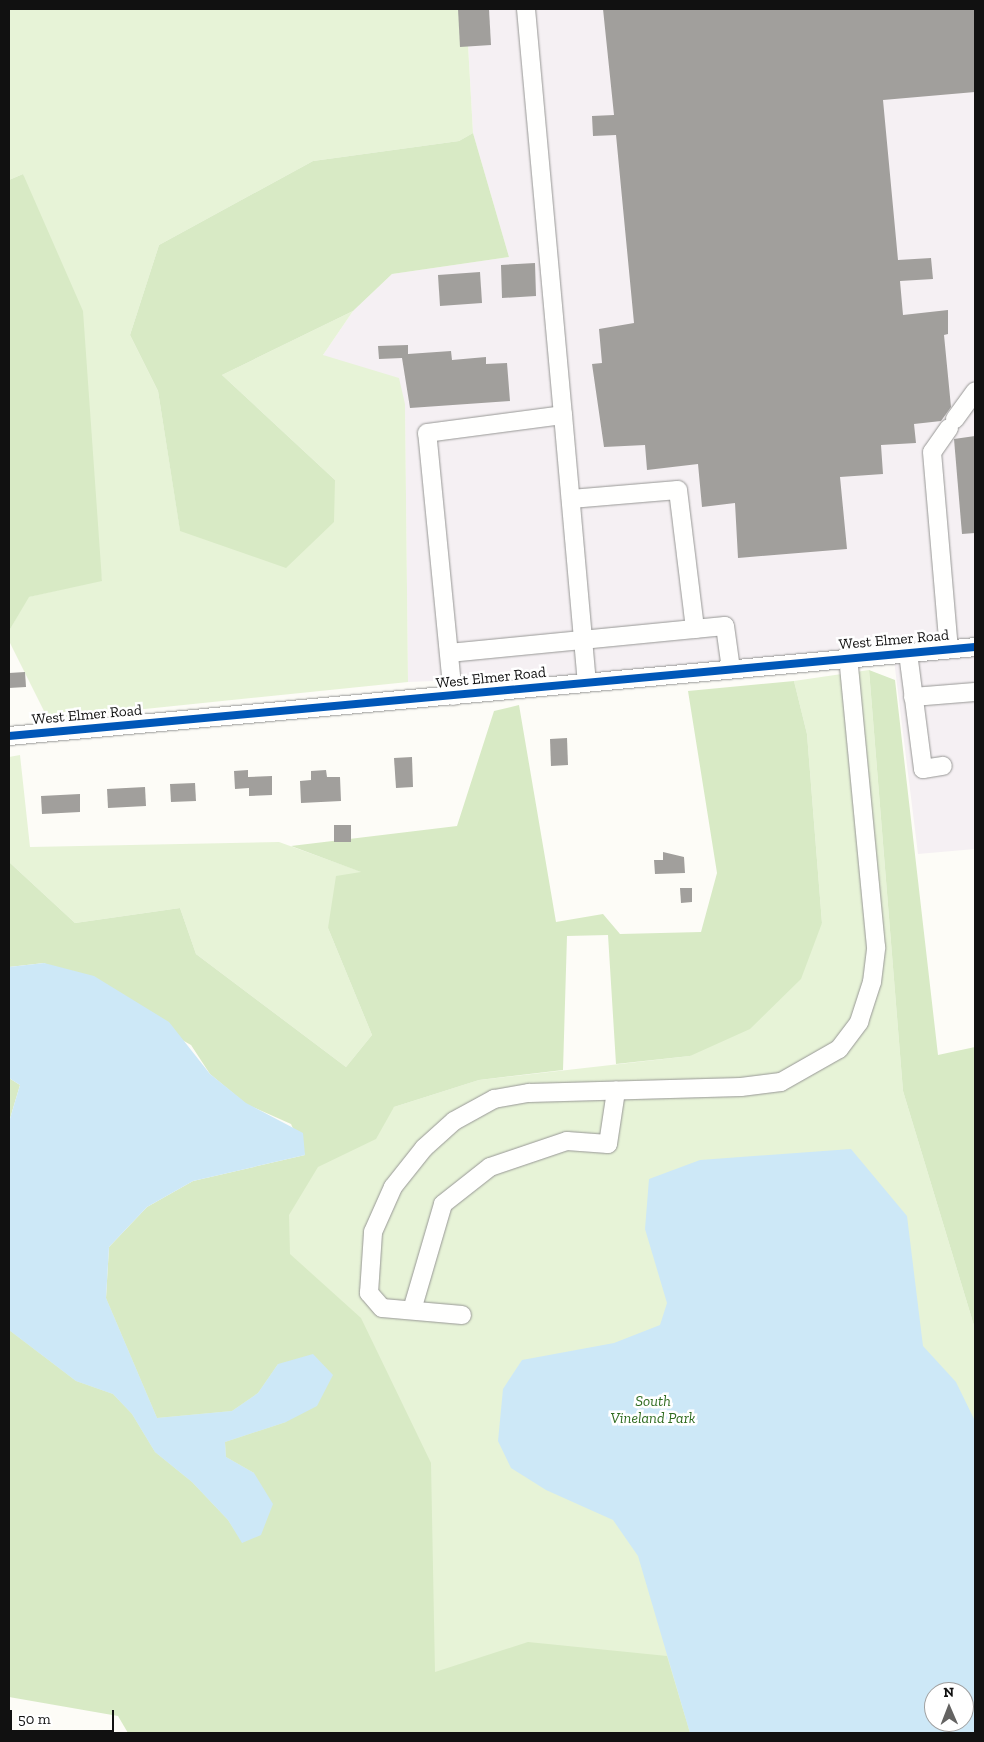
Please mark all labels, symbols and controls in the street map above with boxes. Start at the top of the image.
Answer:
street label: West Elmer Road [838,626,950,654]
street label: West Elmer Road [435,663,547,693]
street label: West Elmer Road [31,701,143,729]
park label: South Vineland Park [610,1392,696,1427]
north arrow [924,1682,974,1732]
text: N [943,1684,954,1701]
scale bar [12,1700,116,1732]
text: 50 m [18,1710,51,1728]

